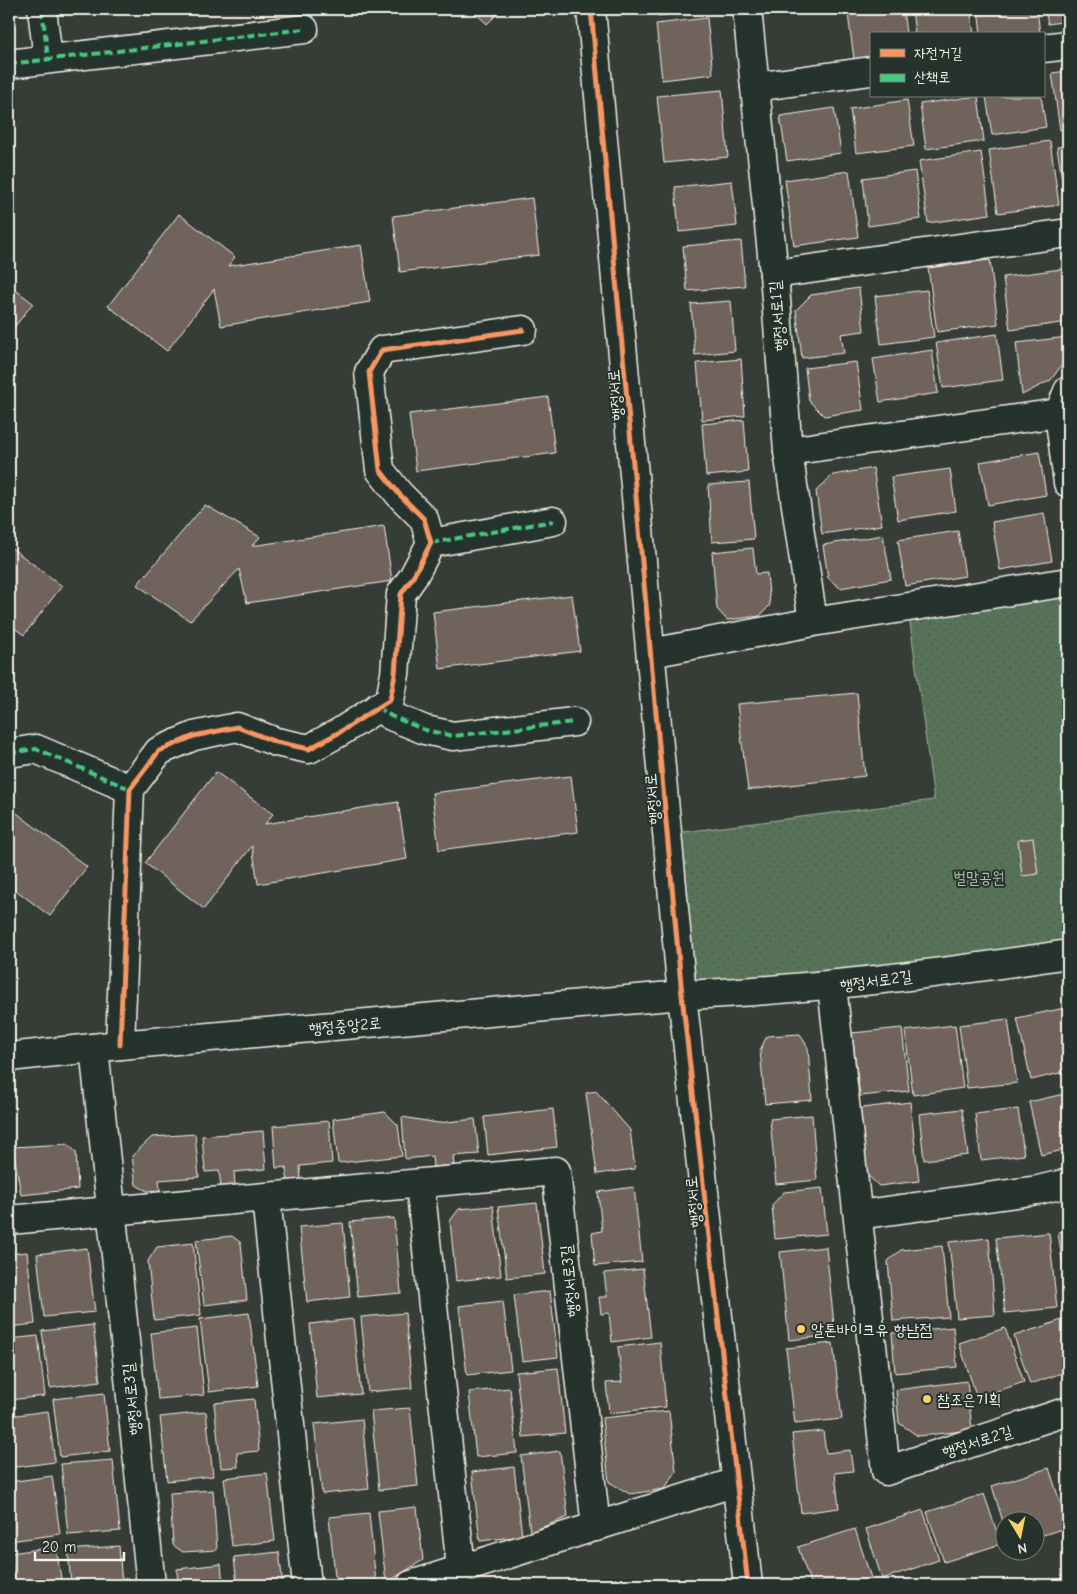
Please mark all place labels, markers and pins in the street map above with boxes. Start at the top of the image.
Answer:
place label: 알톤바이크유 향남점 [811,1321,932,1339]
marker: 알톤바이크유 향남점 [795,1323,807,1335]
place label: 참조은기획 [937,1391,1001,1409]
marker: 참조은기획 [921,1393,933,1405]

